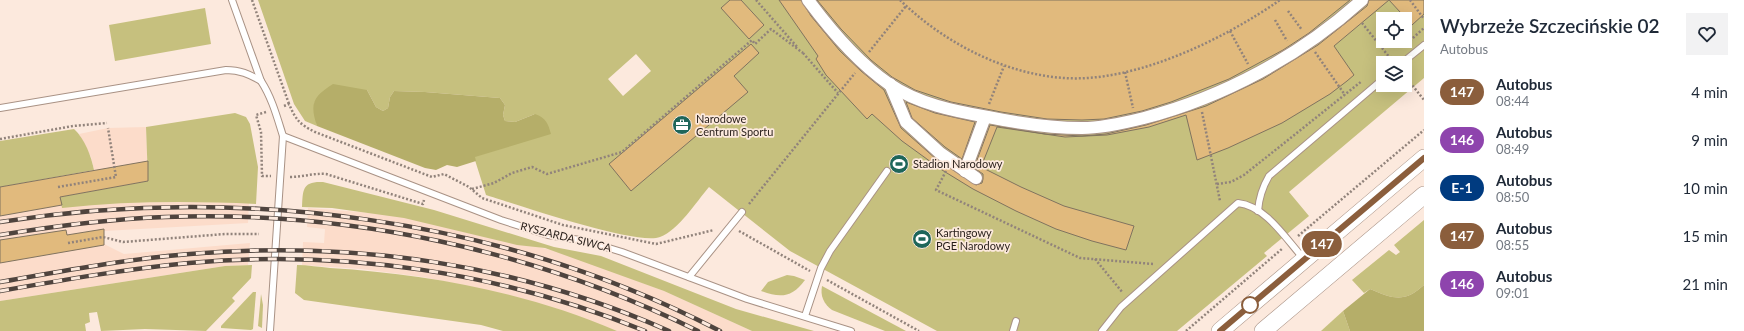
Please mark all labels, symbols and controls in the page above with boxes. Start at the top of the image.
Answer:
map controls [1376,12,1412,92]
button: locate [1376,12,1412,48]
button: heart [1686,13,1728,55]
text: Wybrzeże Szczecińskie 02 [1440,14,1660,37]
text: Autobus [1440,41,1488,57]
button: layers [1376,56,1412,92]
text: Autobus [1496,75,1552,93]
text: 147 [1450,83,1474,100]
text: 4 min [1691,83,1728,101]
text: 08:44 [1496,93,1529,109]
place label: Narodowe Centrum Sportu [696,112,773,138]
office icon: Narodowe Centrum Sportu [671,114,693,136]
text: Autobus [1496,123,1552,141]
text: 146 [1450,131,1474,148]
text: 9 min [1691,131,1728,149]
text: 08:49 [1496,141,1529,157]
sports icon: Stadion Narodowy [888,153,910,175]
place label: Stadion Narodowy [913,157,1003,170]
text: Autobus [1496,171,1552,189]
text: E-1 [1451,179,1473,196]
text: 10 min [1682,179,1728,197]
text: 08:50 [1496,189,1529,205]
street label: RYSZARDA SIWCA [519,219,613,254]
text: Autobus [1496,219,1552,237]
place label: Kartingowy PGE Narodowy [936,226,1010,252]
text: 147 [1450,227,1474,244]
text: 15 min [1682,227,1728,245]
sports icon: Kartingowy PGE Narodowy [911,228,933,250]
line badge: 147 [1299,231,1345,257]
text: 147 [1310,235,1334,252]
text: 08:55 [1496,237,1529,253]
text: Autobus [1496,267,1552,285]
text: 146 [1450,275,1474,292]
text: 21 min [1682,275,1728,293]
text: 09:01 [1496,285,1529,301]
unlabelled marker [1241,296,1259,314]

